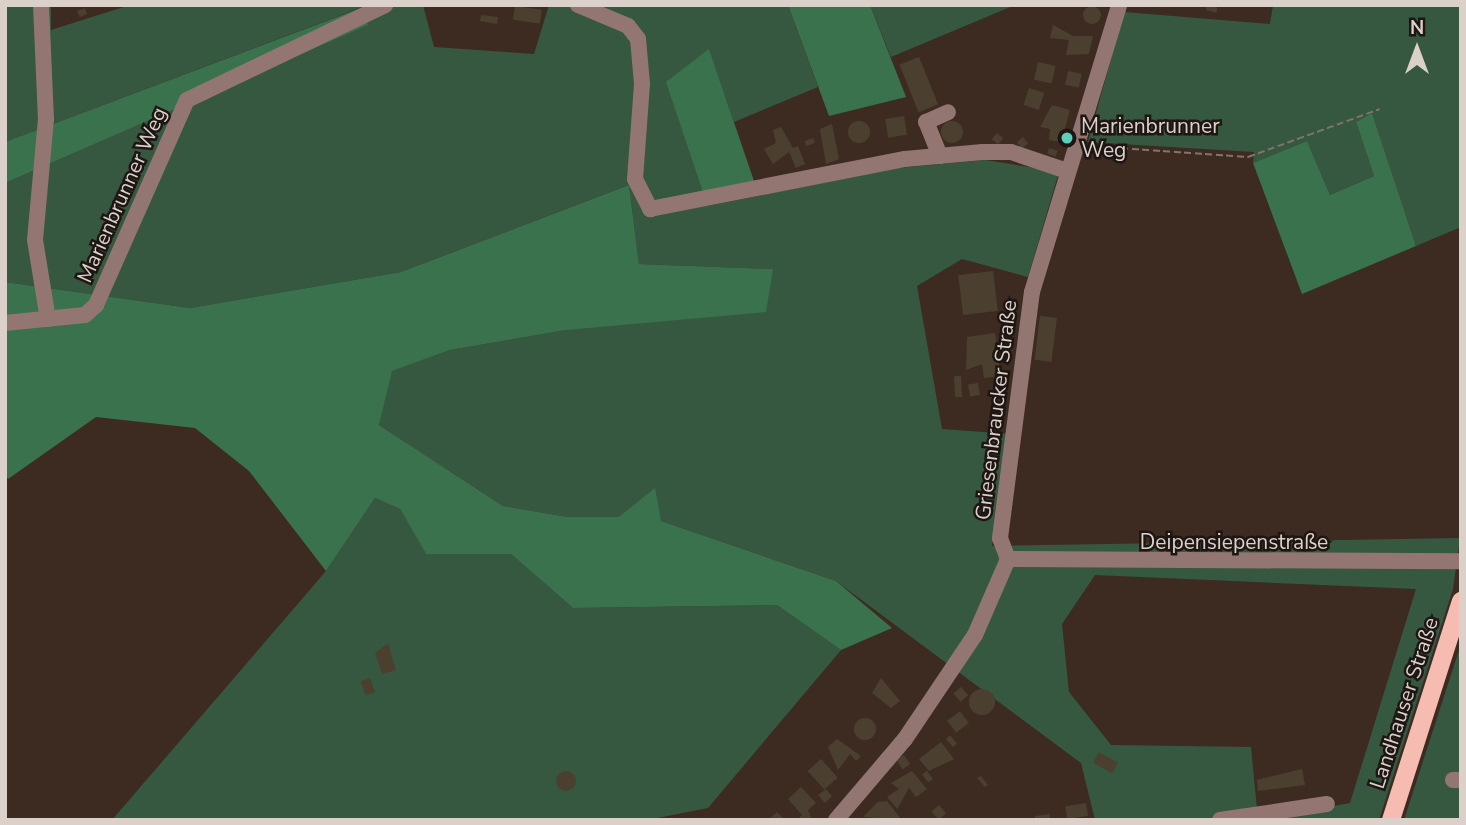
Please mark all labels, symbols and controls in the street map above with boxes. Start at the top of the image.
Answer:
north arrow [1382,14,1452,84]
text: N [1410,15,1424,41]
street label: Marienbrunner Weg [72,103,172,287]
place label: Marienbrunner Weg [1081,113,1220,163]
marker: Marienbrunner Weg [1059,130,1075,146]
street label: Griesenbraucker Straße [970,299,1022,521]
street label: Deipensiepenstraße [1140,529,1328,555]
street label: Landhauser Straße [1364,614,1444,792]

